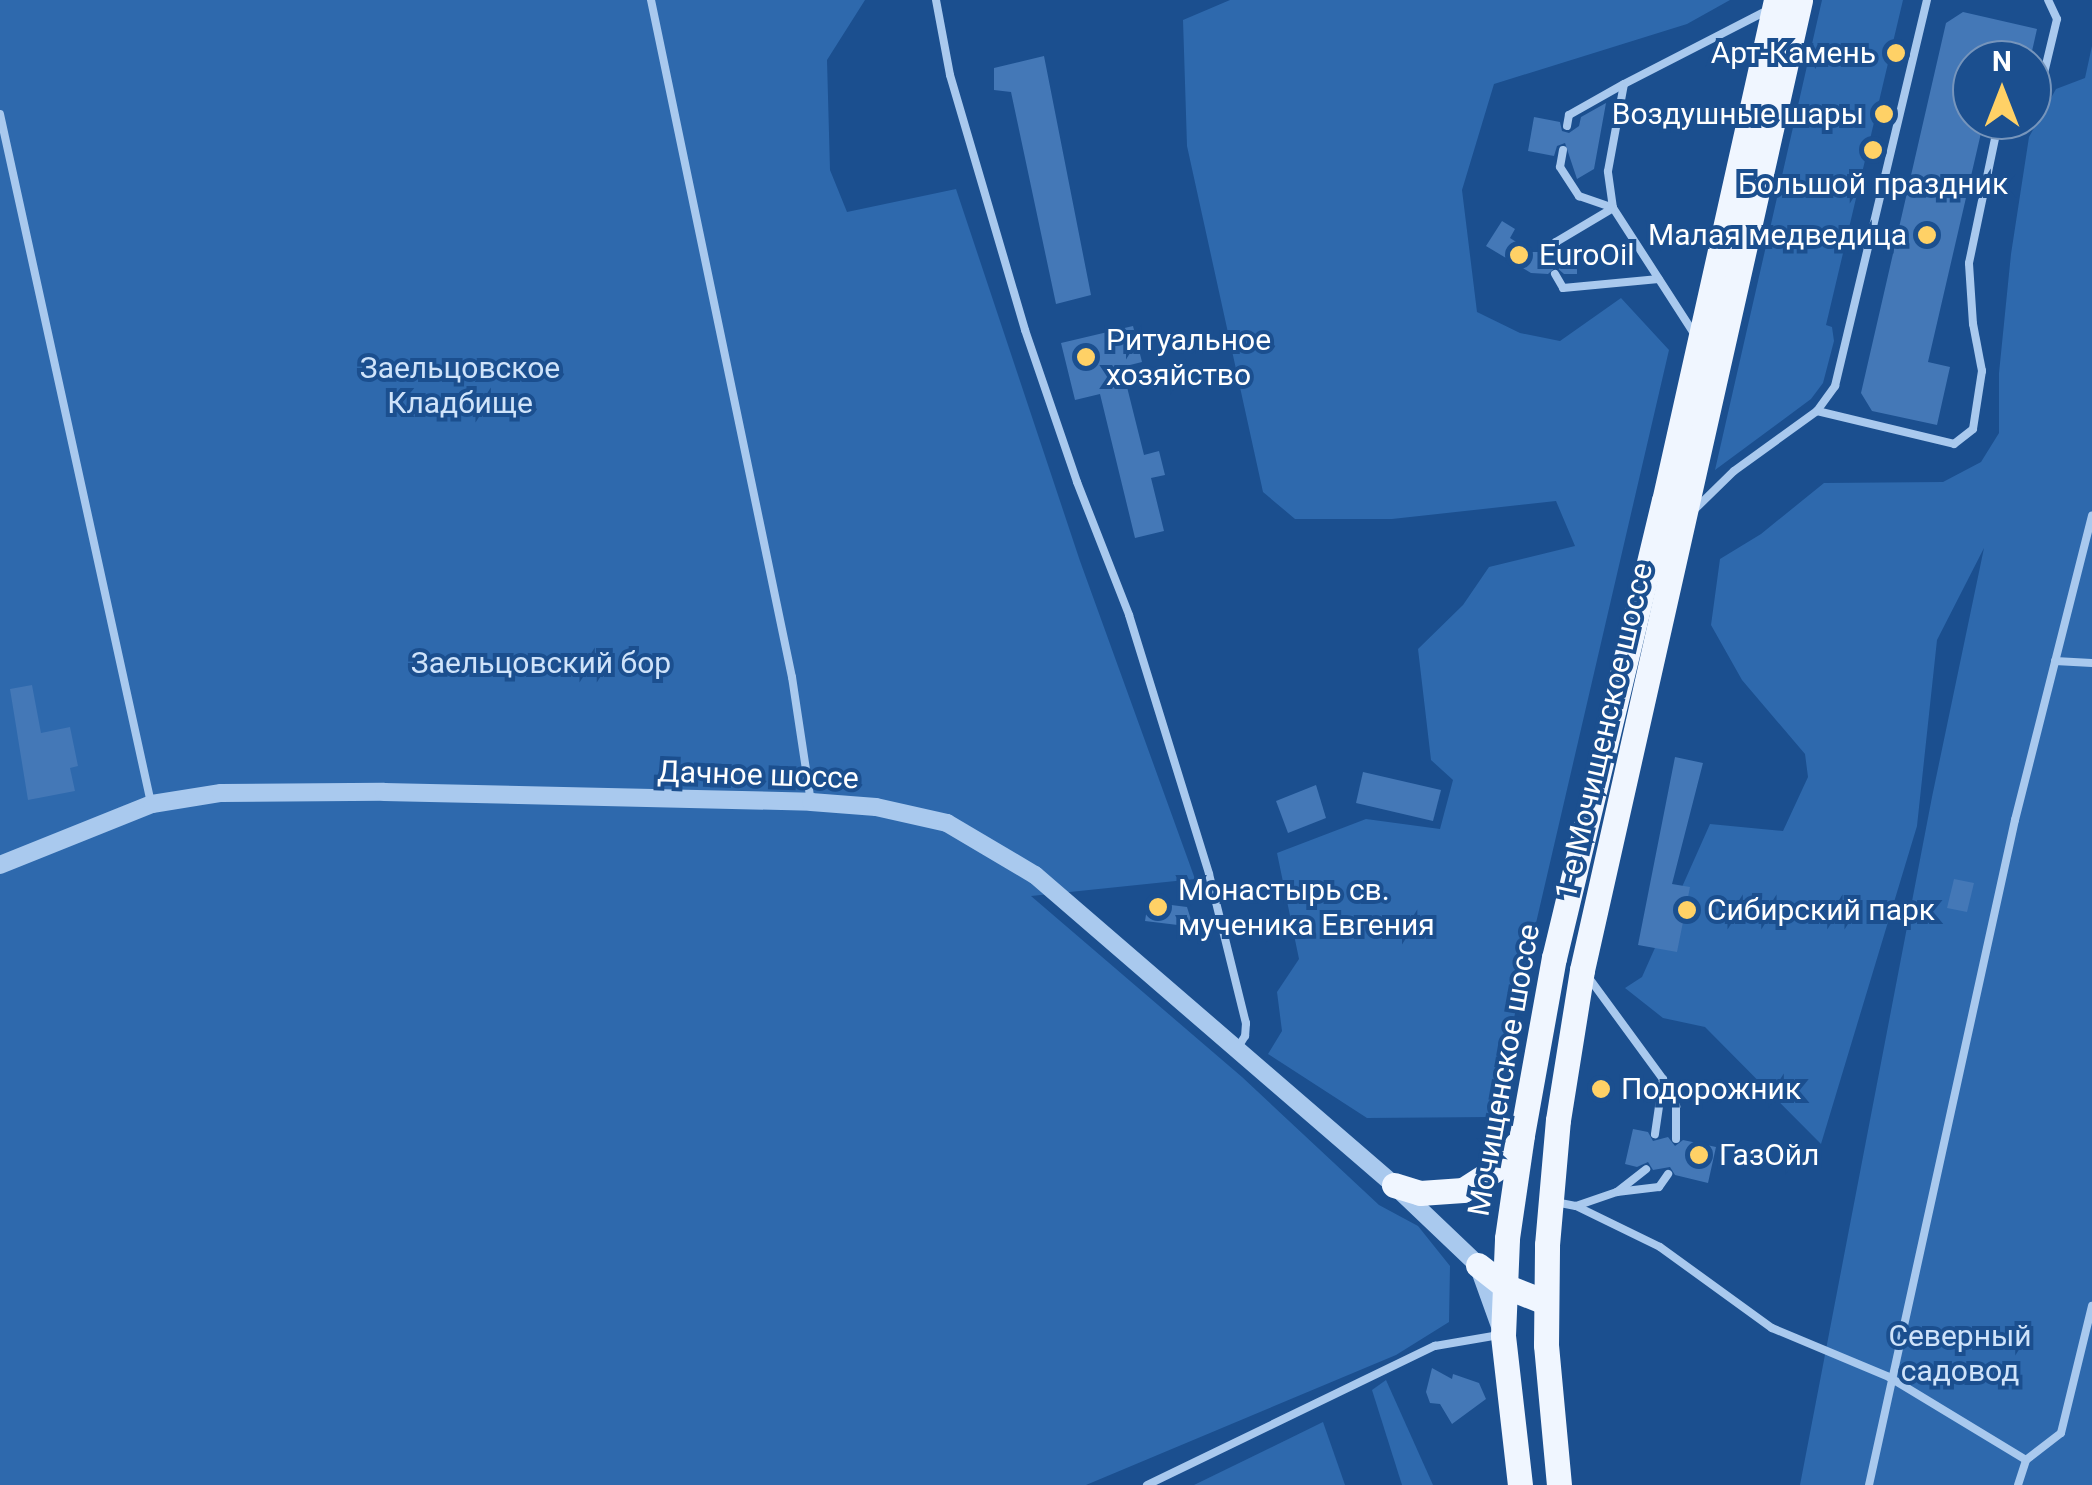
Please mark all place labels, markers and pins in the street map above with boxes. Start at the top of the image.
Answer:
place label: Арт-Камень [1711,35,1876,71]
marker: Арт-Камень [1885,42,1907,64]
place label: Воздушные шары [1612,96,1864,132]
marker: Воздушные шары [1873,103,1895,125]
marker: Большой праздник [1862,139,1884,161]
place label: Большой праздник [1738,166,2008,202]
place label: Малая медведица [1648,217,1907,253]
marker: Малая медведица [1916,224,1938,246]
place label: EuroOil [1539,237,1635,273]
marker: EuroOil [1508,244,1530,266]
place label: Ритуальное хозяйство [1106,322,1271,392]
marker: Ритуальное хозяйство [1075,346,1097,368]
place label: Монастырь св. мученика Евгения [1178,872,1435,942]
place label: Сибирский парк [1707,892,1935,928]
marker: Монастырь св. мученика Евгения [1147,896,1169,918]
marker: Сибирский парк [1676,899,1698,921]
place label: Подорожник [1621,1071,1801,1107]
marker: Подорожник [1590,1078,1612,1100]
place label: ГазОйл [1719,1137,1819,1173]
marker: ГазОйл [1688,1144,1710,1166]

